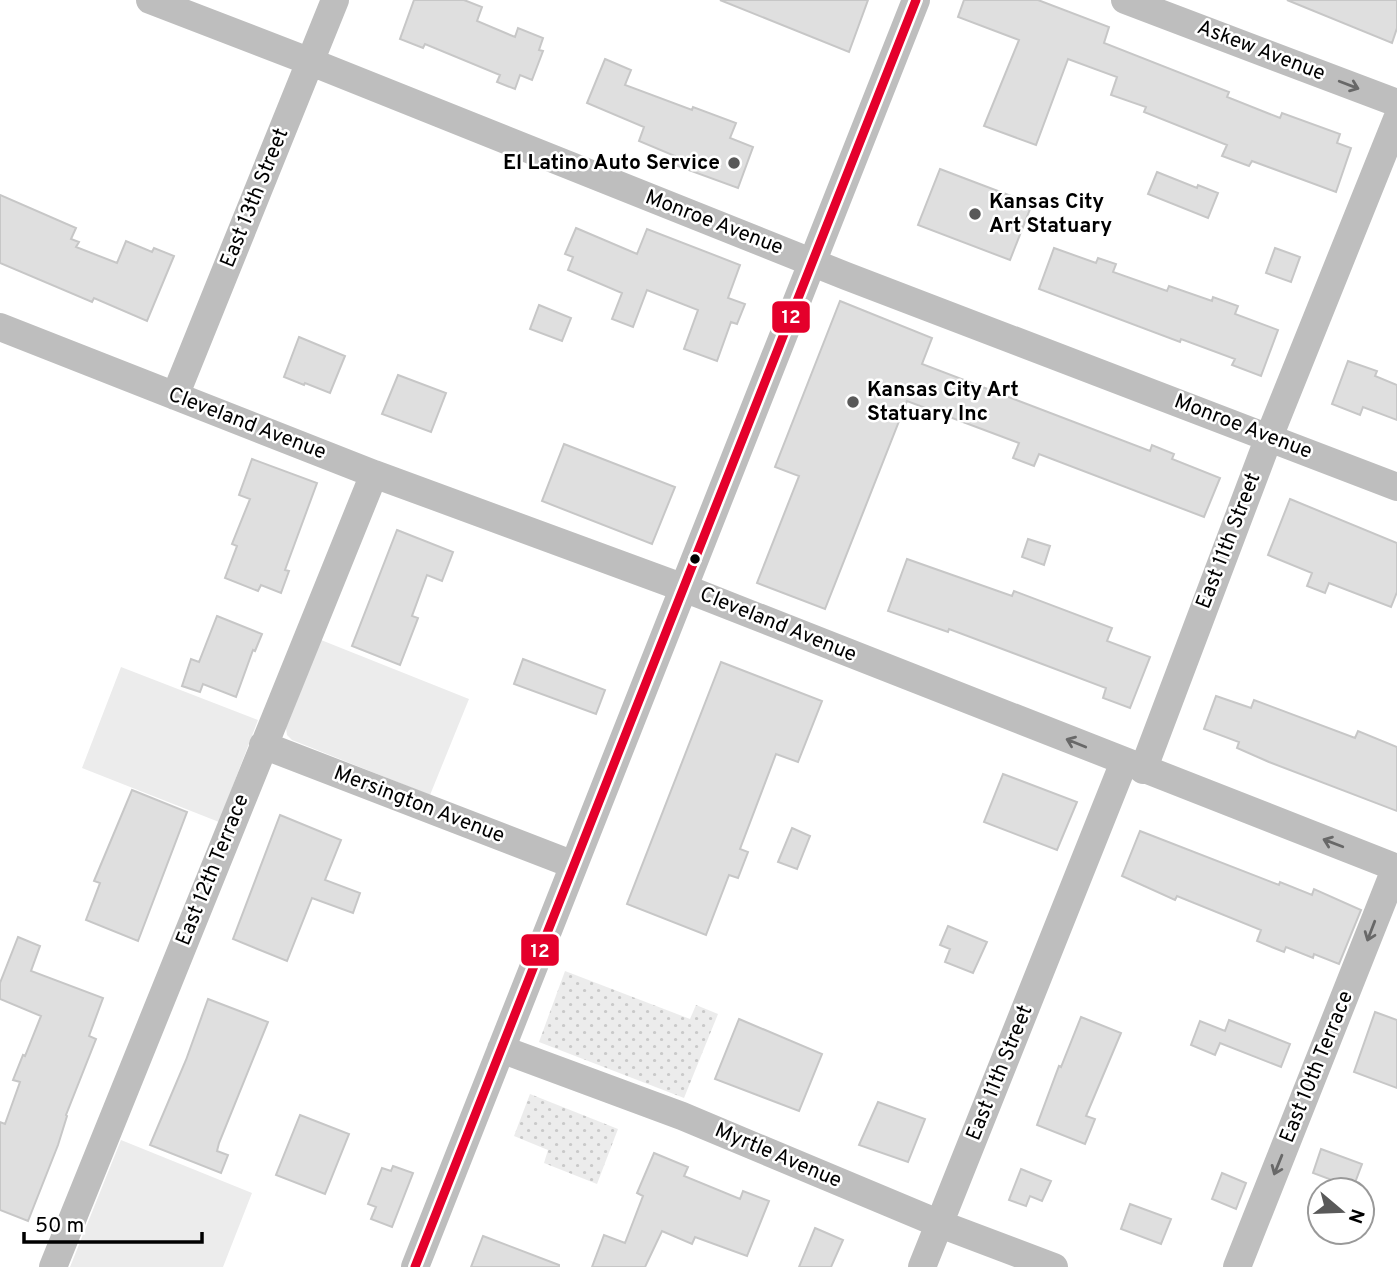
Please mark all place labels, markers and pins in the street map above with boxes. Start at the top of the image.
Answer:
place label: El Latino Auto Service [503,150,720,177]
marker: El Latino Auto Service [726,155,742,171]
place label: Kansas City Art Statuary [989,189,1112,240]
marker: Kansas City Art Statuary [967,206,983,222]
place label: Kansas City Art Statuary Inc [867,377,1019,428]
marker: Kansas City Art Statuary Inc [845,394,861,410]
unlabelled marker [688,552,702,566]

